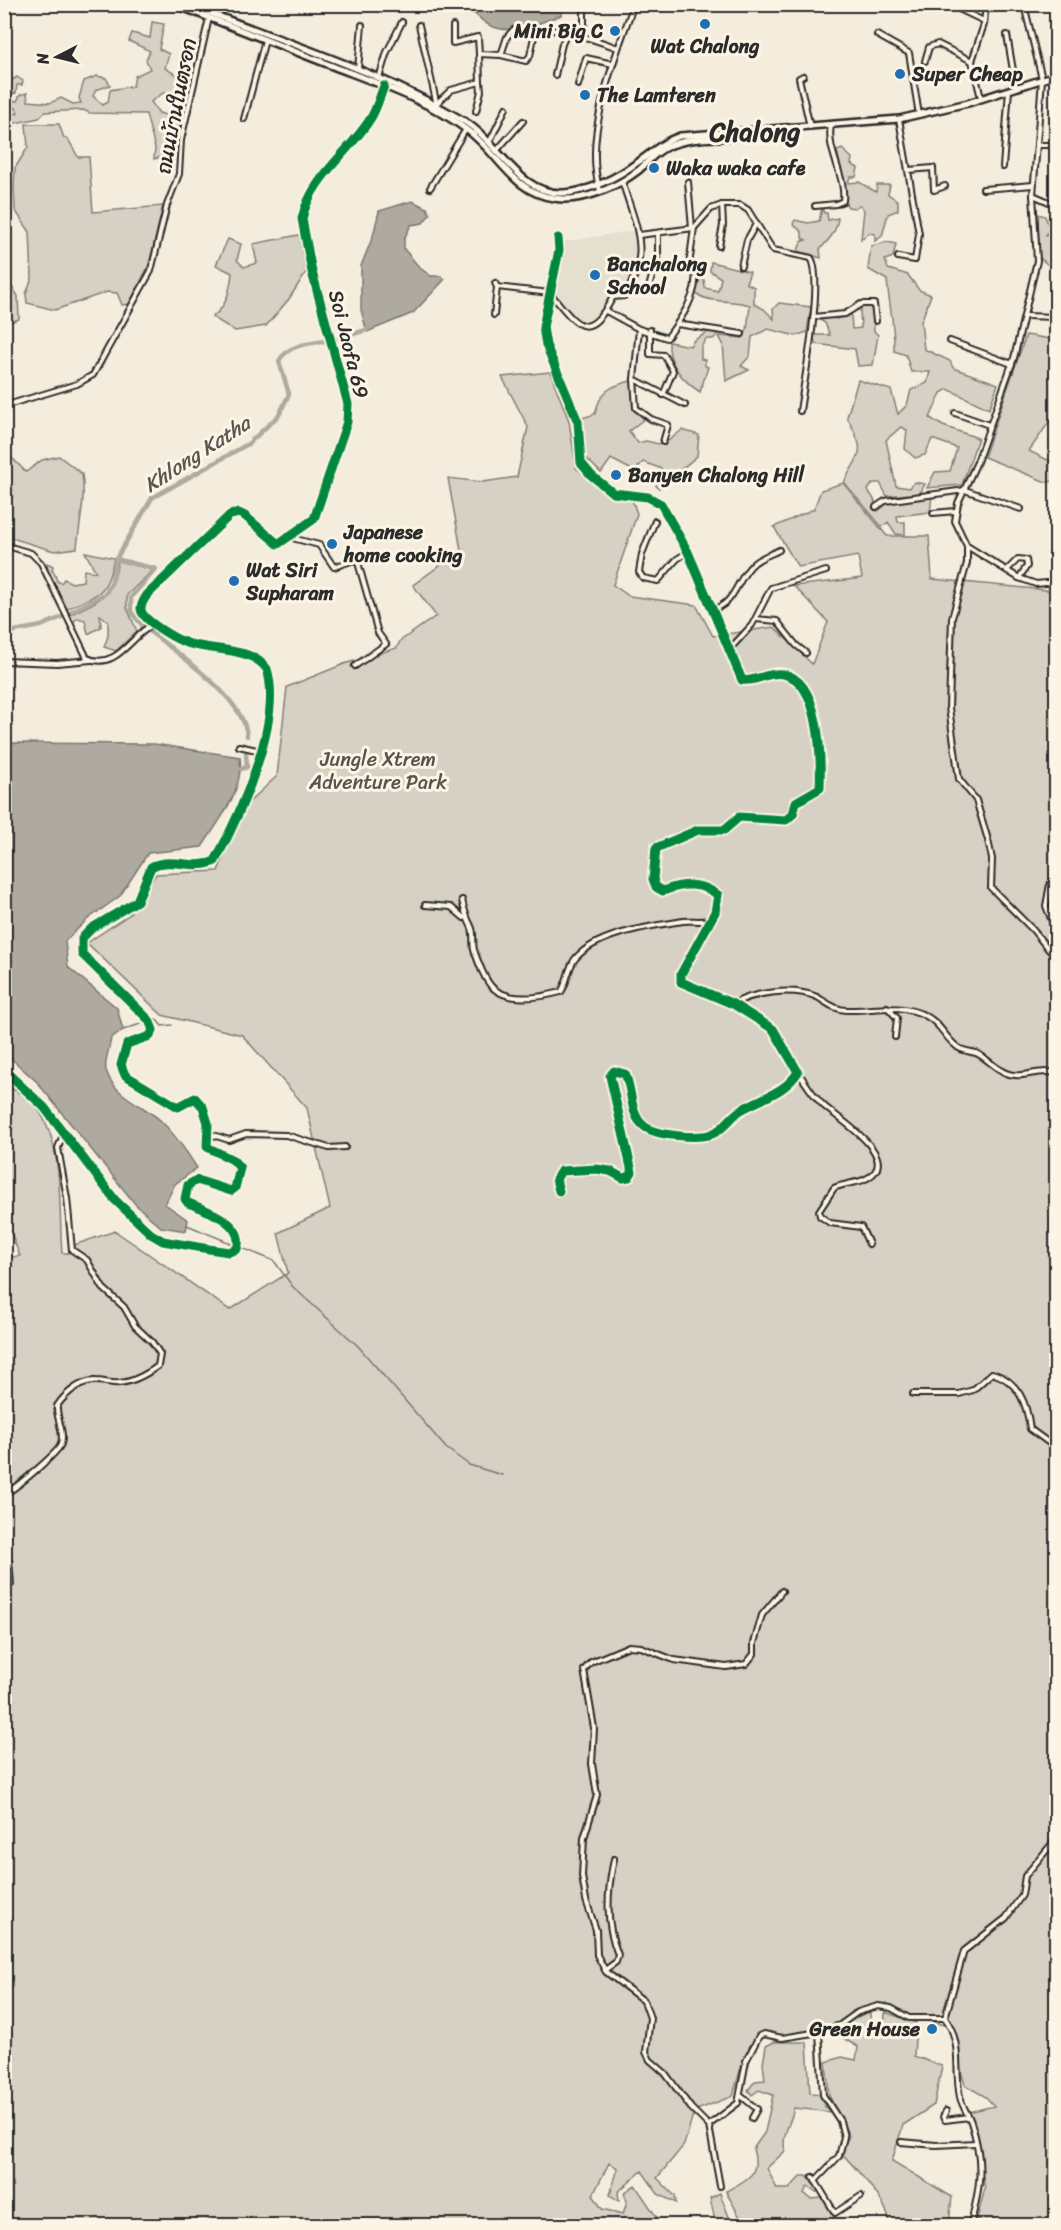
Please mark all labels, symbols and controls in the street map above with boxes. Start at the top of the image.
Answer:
place label: Mini Big C [513,14,603,49]
marker: Wat Chalong [698,17,712,31]
marker: Mini Big C [608,24,622,38]
north arrow [27,27,87,87]
place label: Wat Chalong [651,29,759,64]
street label: ถนนบ้านในตรอก [146,35,207,177]
text: N [27,51,58,67]
place label: Super Cheap [911,57,1023,92]
marker: Super Cheap [893,67,907,81]
place label: The Lamteren [597,78,716,113]
marker: The Lamteren [578,88,592,102]
district label: Chalong [709,109,800,155]
place label: Waka waka cafe [666,151,806,186]
marker: Waka waka cafe [647,161,661,175]
place label: Banchalong School [606,247,707,305]
marker: Banchalong School [588,268,602,282]
street label: Soi Jaofa 69 [318,286,379,402]
water label: Khlong Katha [136,404,261,503]
place label: Banyen Chalong Hill [628,458,806,493]
marker: Banyen Chalong Hill [609,468,623,482]
place label: Japanese home cooking [343,515,463,573]
marker: Japanese home cooking [325,537,339,551]
place label: Wat Siri Supharam [245,553,335,611]
marker: Wat Siri Supharam [227,574,241,588]
park label: Jungle Xtrem Adventure Park [308,742,447,800]
place label: Green House [809,2012,921,2047]
marker: Green House [925,2022,939,2036]

